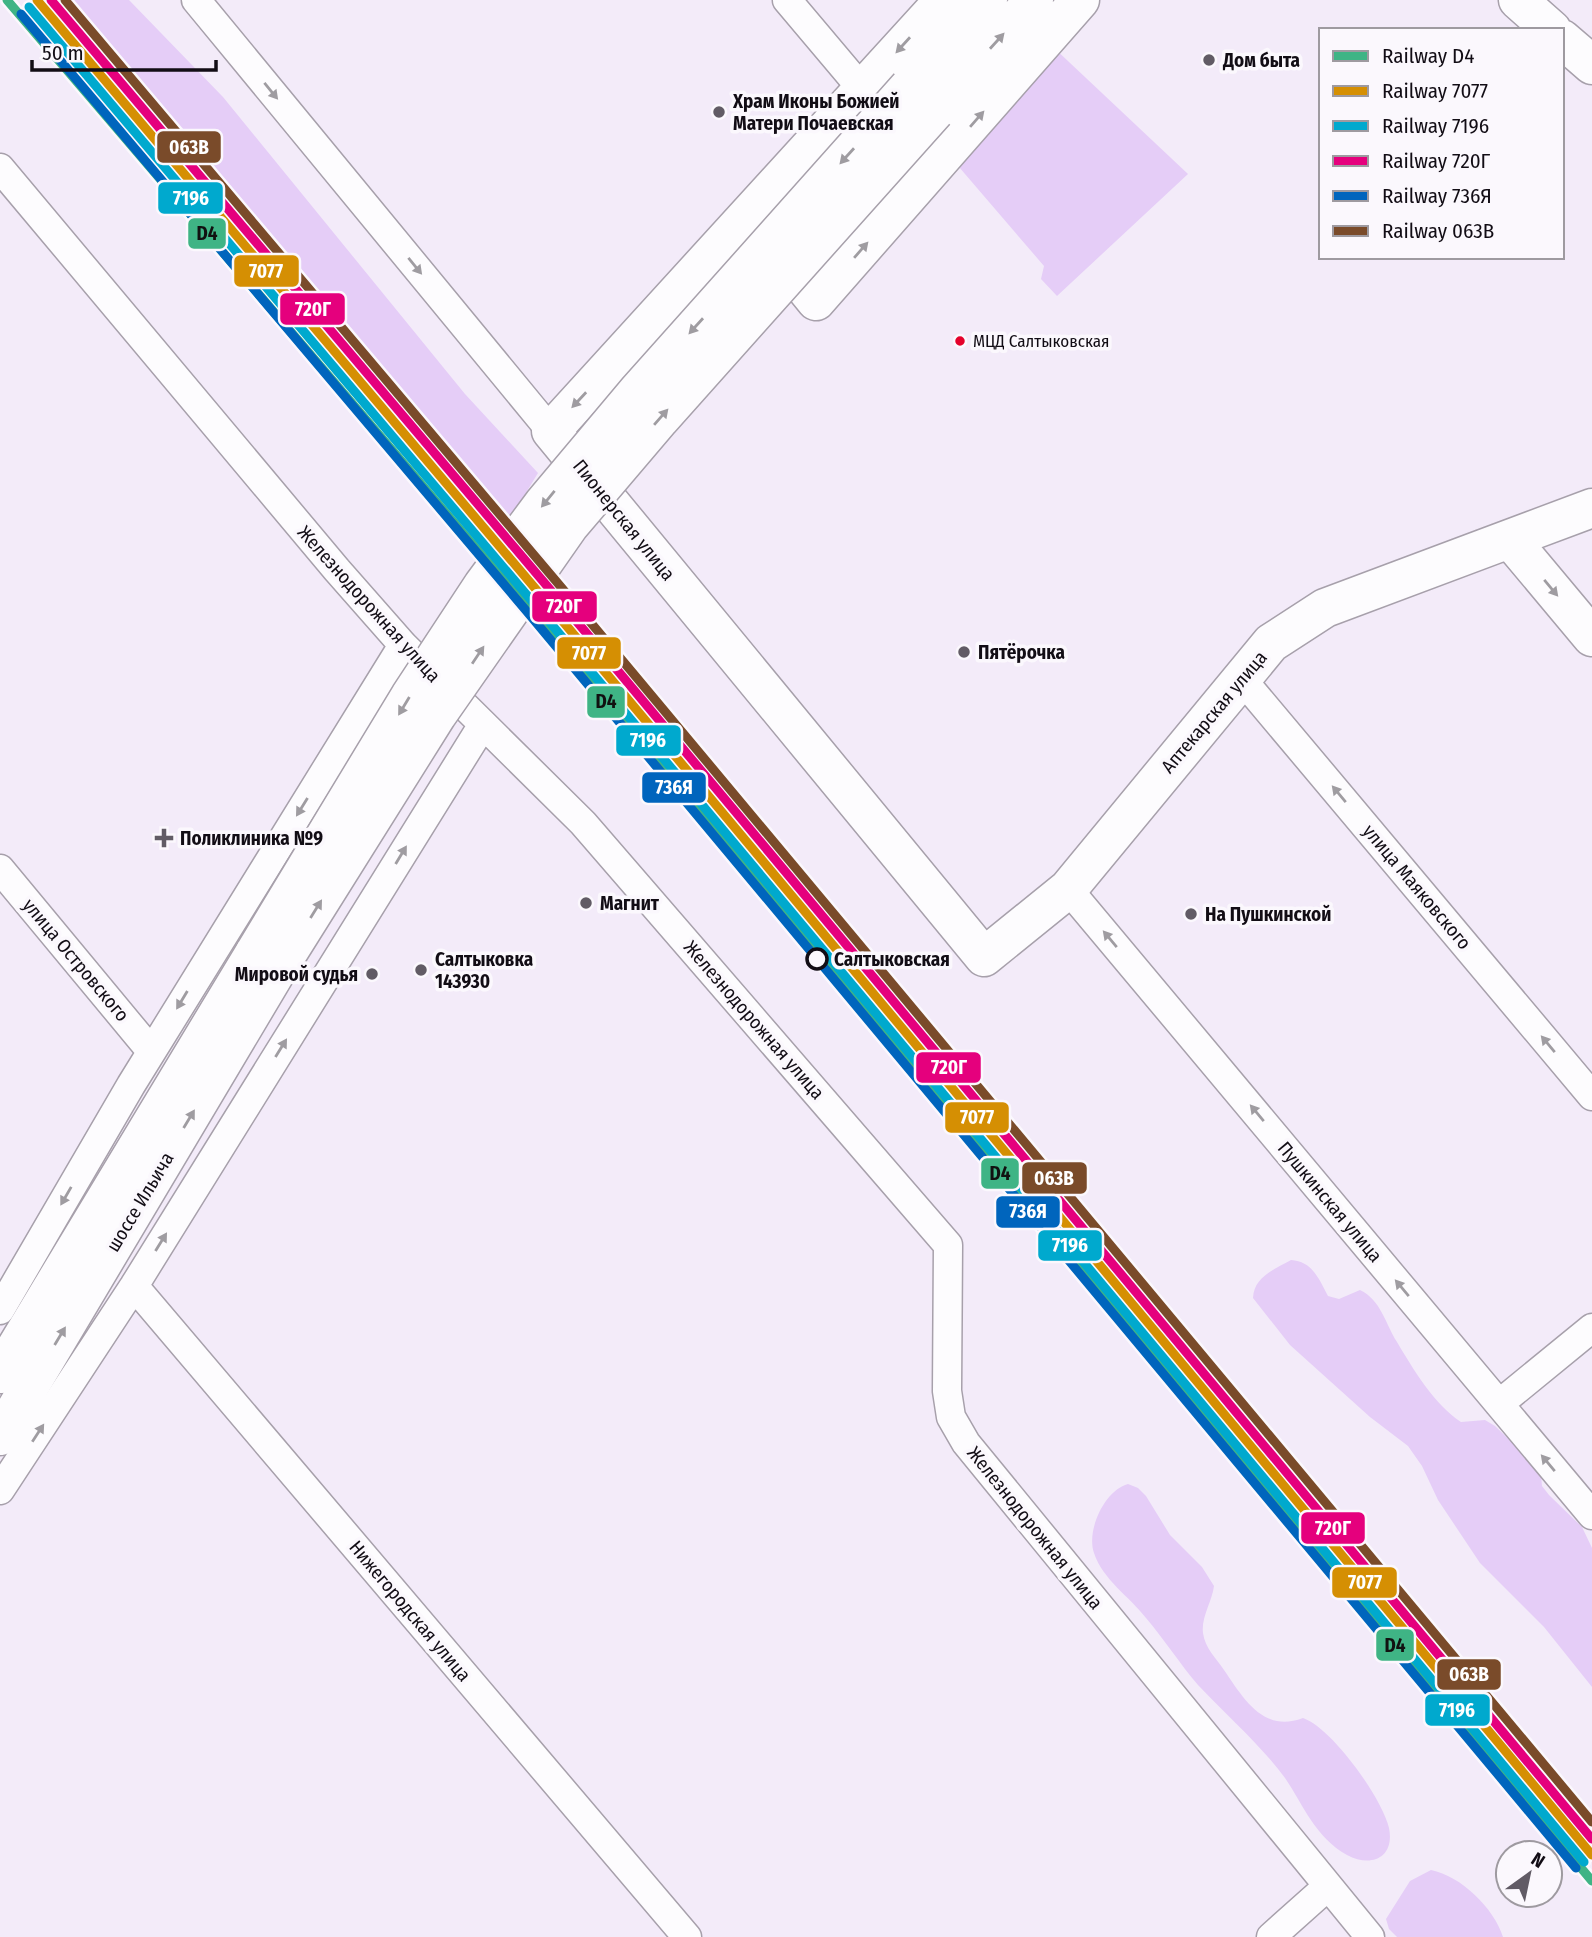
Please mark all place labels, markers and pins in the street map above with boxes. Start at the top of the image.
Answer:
place label: Дом быта [1222,49,1300,72]
marker: Дом быта [1201,52,1217,68]
place label: Храм Иконы Божией Матери Почаевская [732,90,900,135]
marker: Храм Иконы Божией Матери Почаевская [711,104,727,120]
place label: МЦД Салтыковская [973,331,1110,352]
marker: МЦД Салтыковская [953,334,967,348]
place label: Пятёрочка [978,641,1065,664]
marker: Пятёрочка [956,644,972,660]
place label: Поликлиника №9 [180,827,323,850]
marker: Поликлиника №9 [154,828,174,848]
place label: Магнит [600,892,660,915]
marker: Магнит [578,895,594,911]
place label: На Пушкинской [1205,903,1331,926]
marker: На Пушкинской [1183,906,1199,922]
place label: Салтыковка 143930 [435,948,533,993]
marker: Салтыковская [806,948,828,970]
place label: Салтыковская [834,948,950,971]
marker: Салтыковка 143930 [413,962,429,978]
place label: Мировой судья [235,963,358,986]
marker: Мировой судья [364,966,380,982]

